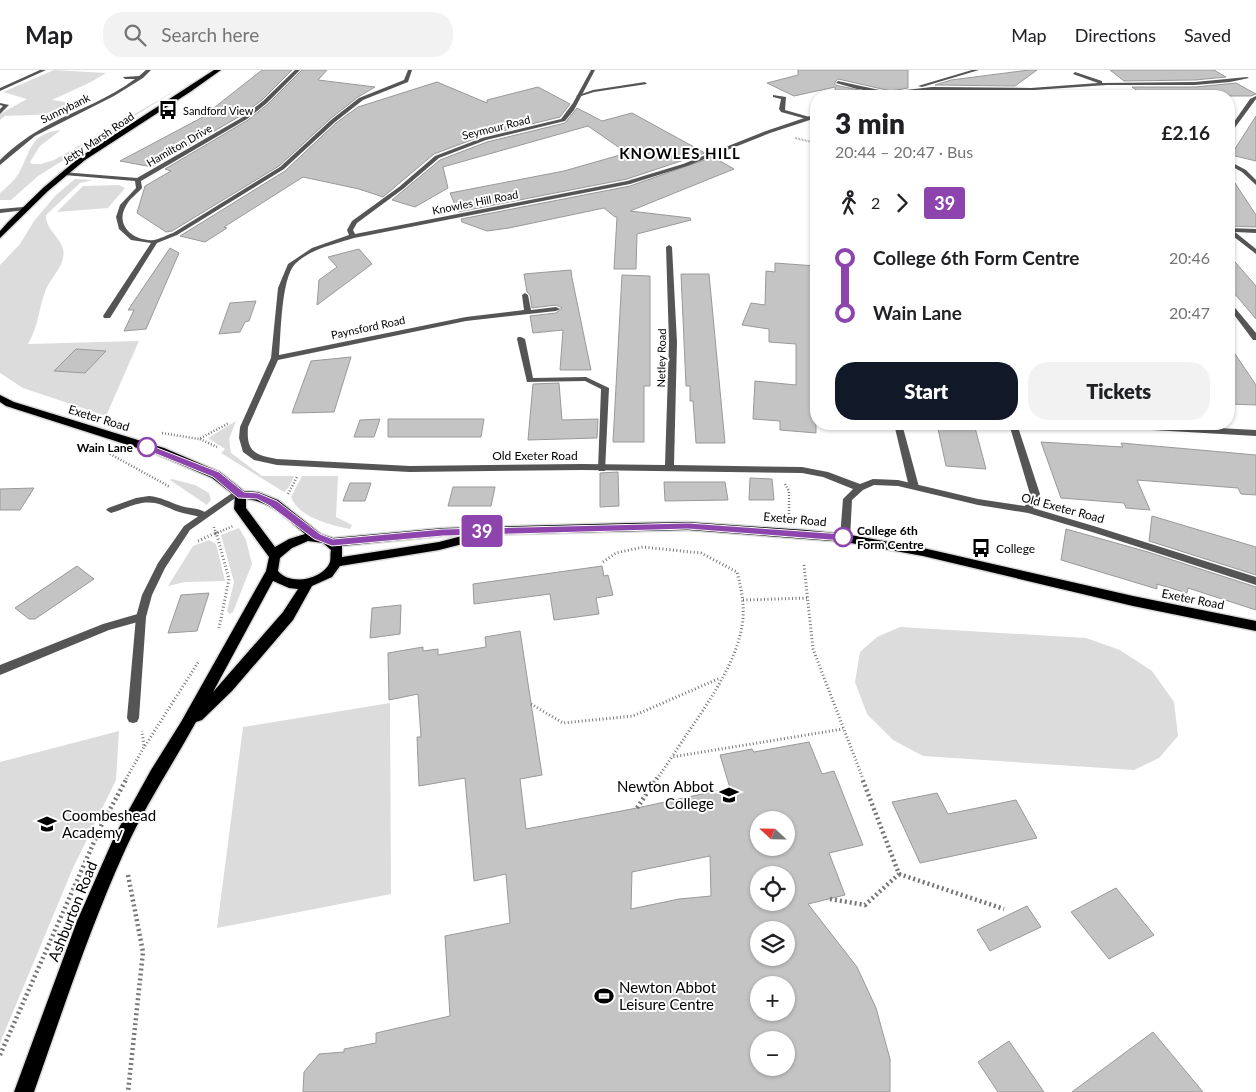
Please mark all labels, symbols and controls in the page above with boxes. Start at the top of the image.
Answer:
search box [103,12,453,57]
text: Map [25,20,73,49]
icon: search [121,21,149,49]
text: Search here [161,23,259,46]
text: Map [1011,24,1047,46]
text: Directions [1075,24,1156,46]
text: Saved [1184,24,1231,46]
street label: Sunnybank [38,90,92,125]
bus stop icon: Sandford View [157,99,179,121]
place label: Sandford View [183,104,254,117]
text: 3 min [835,106,905,140]
street label: Jetty Marsh Road [60,109,136,167]
street label: Seymour Road [461,112,531,142]
street label: Hamilton Drive [144,121,214,169]
text: £2.16 [1161,121,1210,144]
text: 20:44 – 20:47 · Bus [835,142,973,161]
district label: KNOWLES HILL [619,144,741,162]
street label: Knowles Hill Road [431,187,519,217]
icon: walk [835,189,863,217]
icon: forward [888,189,916,217]
text: 39 [934,192,955,214]
text: 2 [871,193,880,212]
text: College 6th Form Centre [873,246,1079,269]
text: 20:46 [1169,248,1210,267]
text: Wain Lane [873,301,962,324]
text: 20:47 [1169,303,1210,322]
street label: Paynsford Road [330,313,406,341]
street label: Netley Road [654,328,668,388]
button: Start [835,362,1018,420]
button: Tickets [1028,362,1210,420]
street label: Exeter Road [67,402,131,434]
marker: Wain Lane [137,437,157,457]
place label: Wain Lane [77,440,134,455]
street label: Old Exeter Road [492,448,578,463]
street label: Old Exeter Road [1020,490,1106,526]
street label: Exeter Road [763,509,827,529]
line badge: 39 [460,515,504,547]
text: 39 [472,520,492,542]
place label: College 6th Form Centre [857,523,924,552]
marker: College 6th Form Centre [833,527,853,547]
bus stop icon: College [970,537,992,559]
place label: College [996,541,1035,556]
street label: Exeter Road [1160,586,1226,612]
place label: Newton Abbot College [617,777,715,812]
school or university icon: Newton Abbot College [718,784,740,806]
place label: Coombeshead Academy [62,806,156,841]
north arrow [750,811,795,856]
map controls [750,811,795,1076]
school or university icon: Coombeshead Academy [36,813,58,835]
street label: Ashburton Road [44,858,100,964]
button: locate [750,866,795,911]
button: layers [750,921,795,966]
button: + [750,976,795,1021]
place label: Newton Abbot Leisure Centre [619,978,717,1013]
sports icon: Newton Abbot Leisure Centre [593,985,615,1007]
button: − [750,1031,795,1076]

